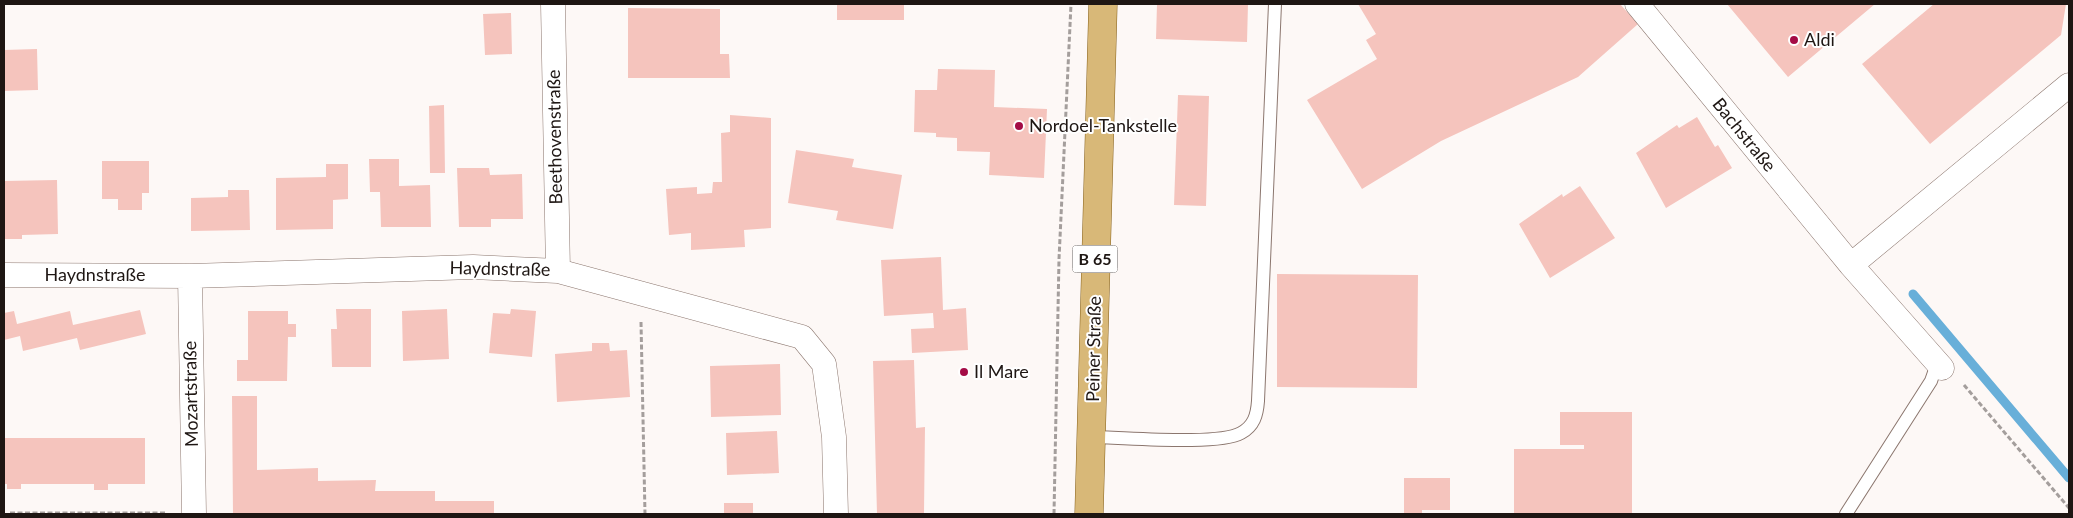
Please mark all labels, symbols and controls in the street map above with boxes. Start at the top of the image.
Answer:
place label: Aldi [1804,28,1835,50]
marker: Aldi [1788,34,1800,46]
street label: Beethovenstraße [542,69,566,205]
street label: Bachstraße [1708,93,1781,176]
place label: Nordoel-Tankstelle [1029,114,1177,136]
marker: Nordoel-Tankstelle [1013,120,1025,132]
road number: B 65 [1072,245,1118,272]
street label: Haydnstraße [449,256,551,280]
street label: Haydnstraße [45,263,145,285]
street label: Peiner Straße [1081,296,1105,402]
street label: Mozartstraße [178,341,202,447]
place label: Il Mare [974,360,1029,382]
marker: Il Mare [958,366,970,378]

